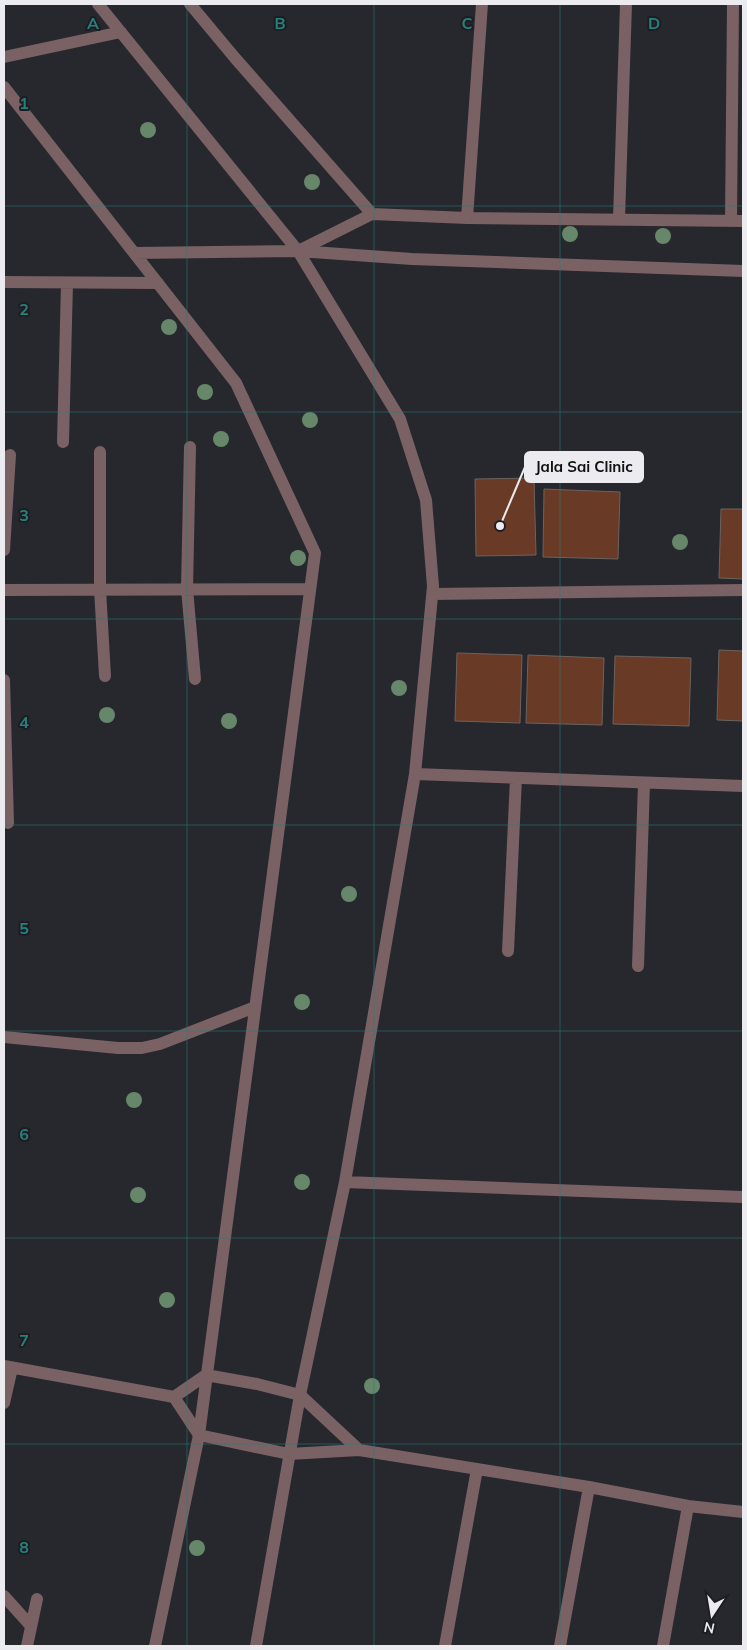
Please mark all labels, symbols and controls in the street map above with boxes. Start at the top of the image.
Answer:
text: A [87,13,99,33]
text: B [274,13,286,33]
text: C [462,13,473,33]
text: D [648,13,660,33]
text: 1 [19,93,29,113]
text: 2 [19,299,29,319]
callout: Jala Sai Clinic [525,452,643,482]
text: Jala Sai Clinic [535,457,633,476]
text: 3 [19,505,29,525]
text: 4 [19,712,29,732]
text: 5 [19,918,29,938]
text: 6 [19,1124,29,1144]
text: 7 [19,1330,29,1350]
text: 8 [19,1537,29,1557]
north arrow [687,1590,737,1640]
text: N [702,1618,716,1638]

